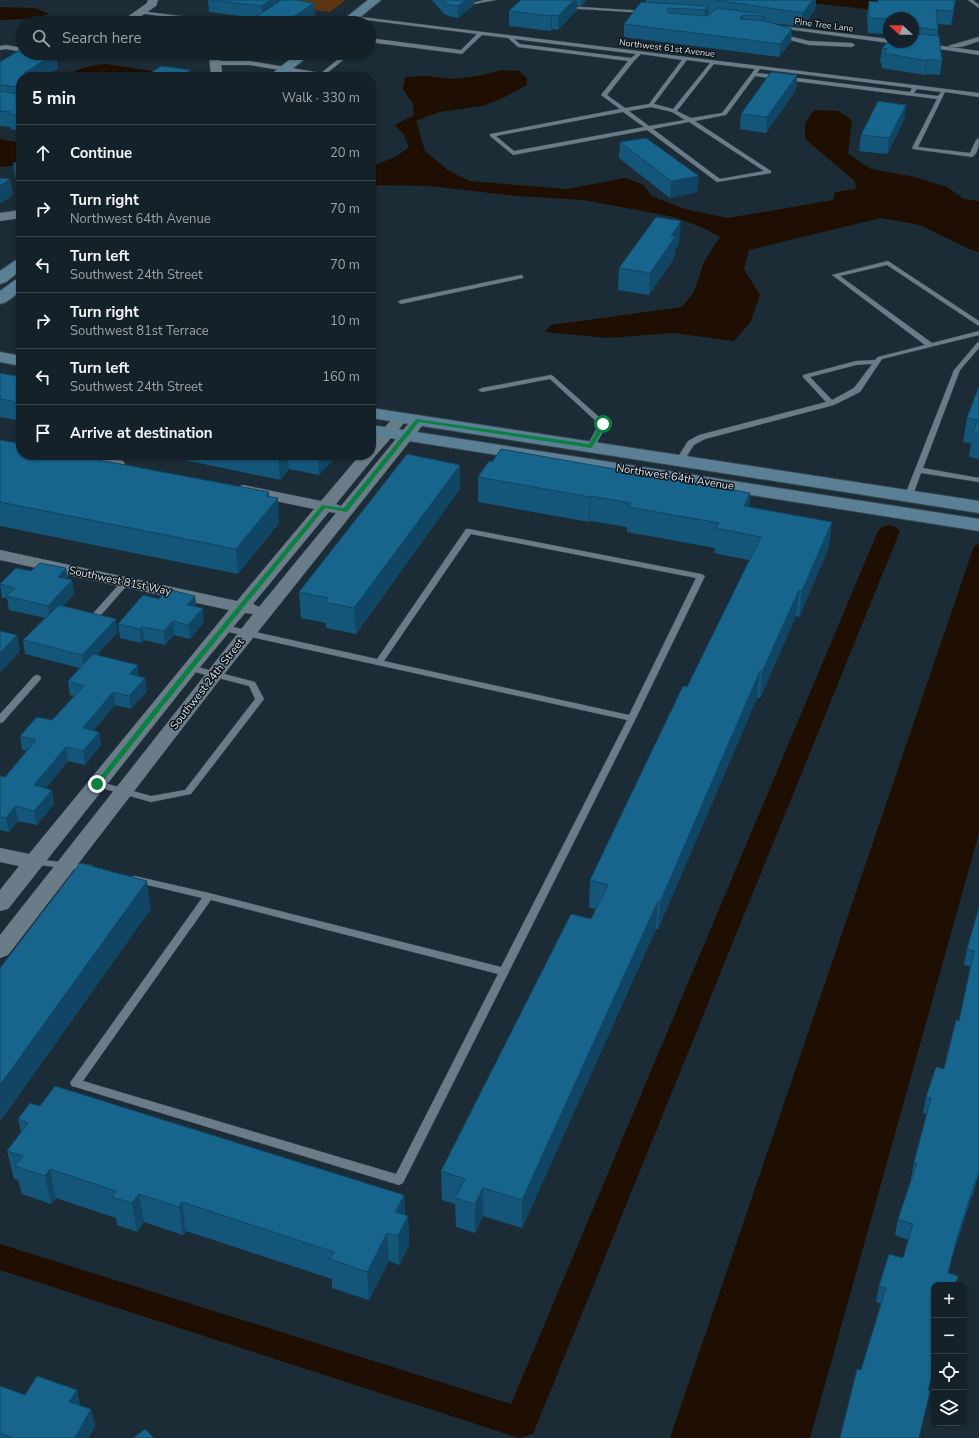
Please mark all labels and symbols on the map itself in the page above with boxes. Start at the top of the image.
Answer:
north arrow [883,12,919,48]
street label: Pine Tree Lane [794,15,854,35]
street label: Northwest 61st Avenue [618,36,716,60]
route start [594,415,612,433]
street label: Northwest 64th Avenue [615,460,735,494]
street label: Southwest 81st Way [68,563,173,599]
street label: Southwest 24th Street [167,635,248,733]
route end [88,775,106,793]

